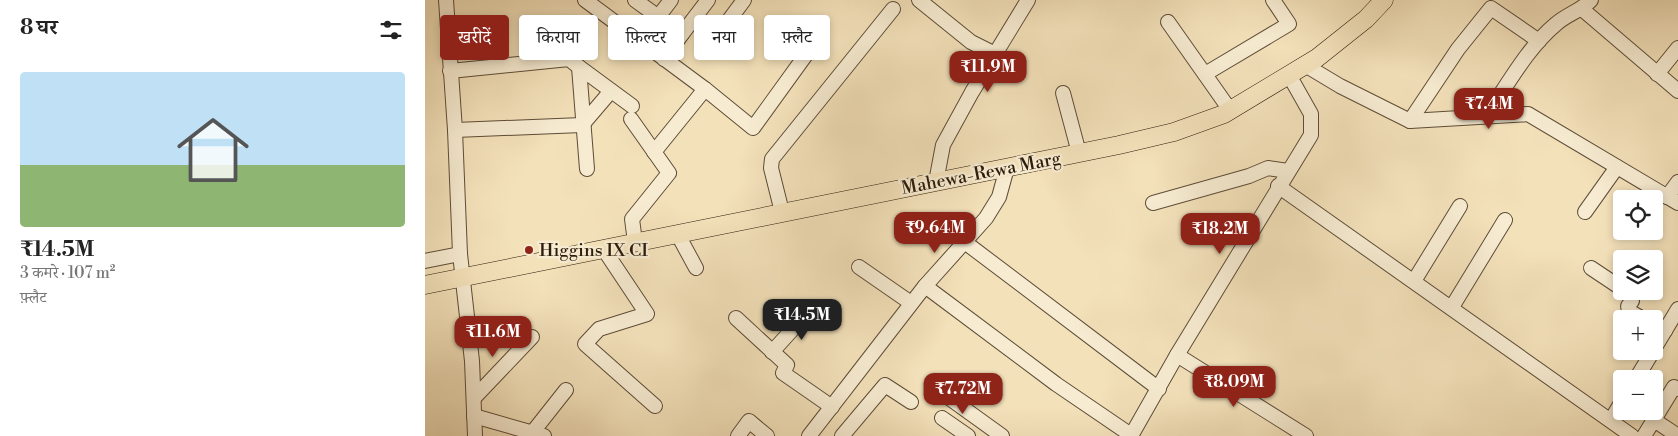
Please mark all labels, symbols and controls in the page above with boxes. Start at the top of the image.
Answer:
text: 8 घर [20,15,58,41]
chip: खरीदें [440,15,509,60]
chip: किराया [519,15,598,60]
chip: फ़िल्टर [608,15,684,60]
chip: नया [694,15,754,60]
chip: फ़्लैट [764,15,830,60]
icon: filters [377,16,405,44]
pin: ₹11.9M [947,51,1029,93]
text: ₹11.9M [961,57,1015,77]
pin: ₹7.4M [1454,88,1524,130]
text: ₹7.4M [1465,94,1513,114]
icon: home [168,105,258,195]
street label: Mahewa-Rewa Marg [899,147,1064,200]
map controls [1613,190,1663,420]
button: locate [1613,190,1663,240]
pin: ₹9.64M [894,212,976,254]
pin: ₹18.2M [1179,212,1261,255]
text: ₹9.64M [905,218,965,238]
text: ₹18.2M [1192,219,1248,239]
text: ₹14.5M [20,237,94,263]
place label: Higgins IX CI [539,239,648,262]
marker: Higgins IX CI [523,244,535,256]
button: layers [1613,250,1663,300]
text: 3 कमरे · 107 m² [20,263,115,283]
text: फ़्लैट [20,288,47,308]
pin: ₹14.5M [761,298,843,341]
text: ₹14.5M [774,305,830,325]
button: + [1613,310,1663,360]
pin: ₹11.6M [452,316,534,358]
text: ₹11.6M [466,322,520,342]
pin: ₹8.09M [1193,366,1275,408]
button: − [1613,370,1663,420]
pin: ₹7.72M [922,372,1004,415]
text: ₹8.09M [1204,372,1264,392]
text: ₹7.72M [935,379,991,399]

